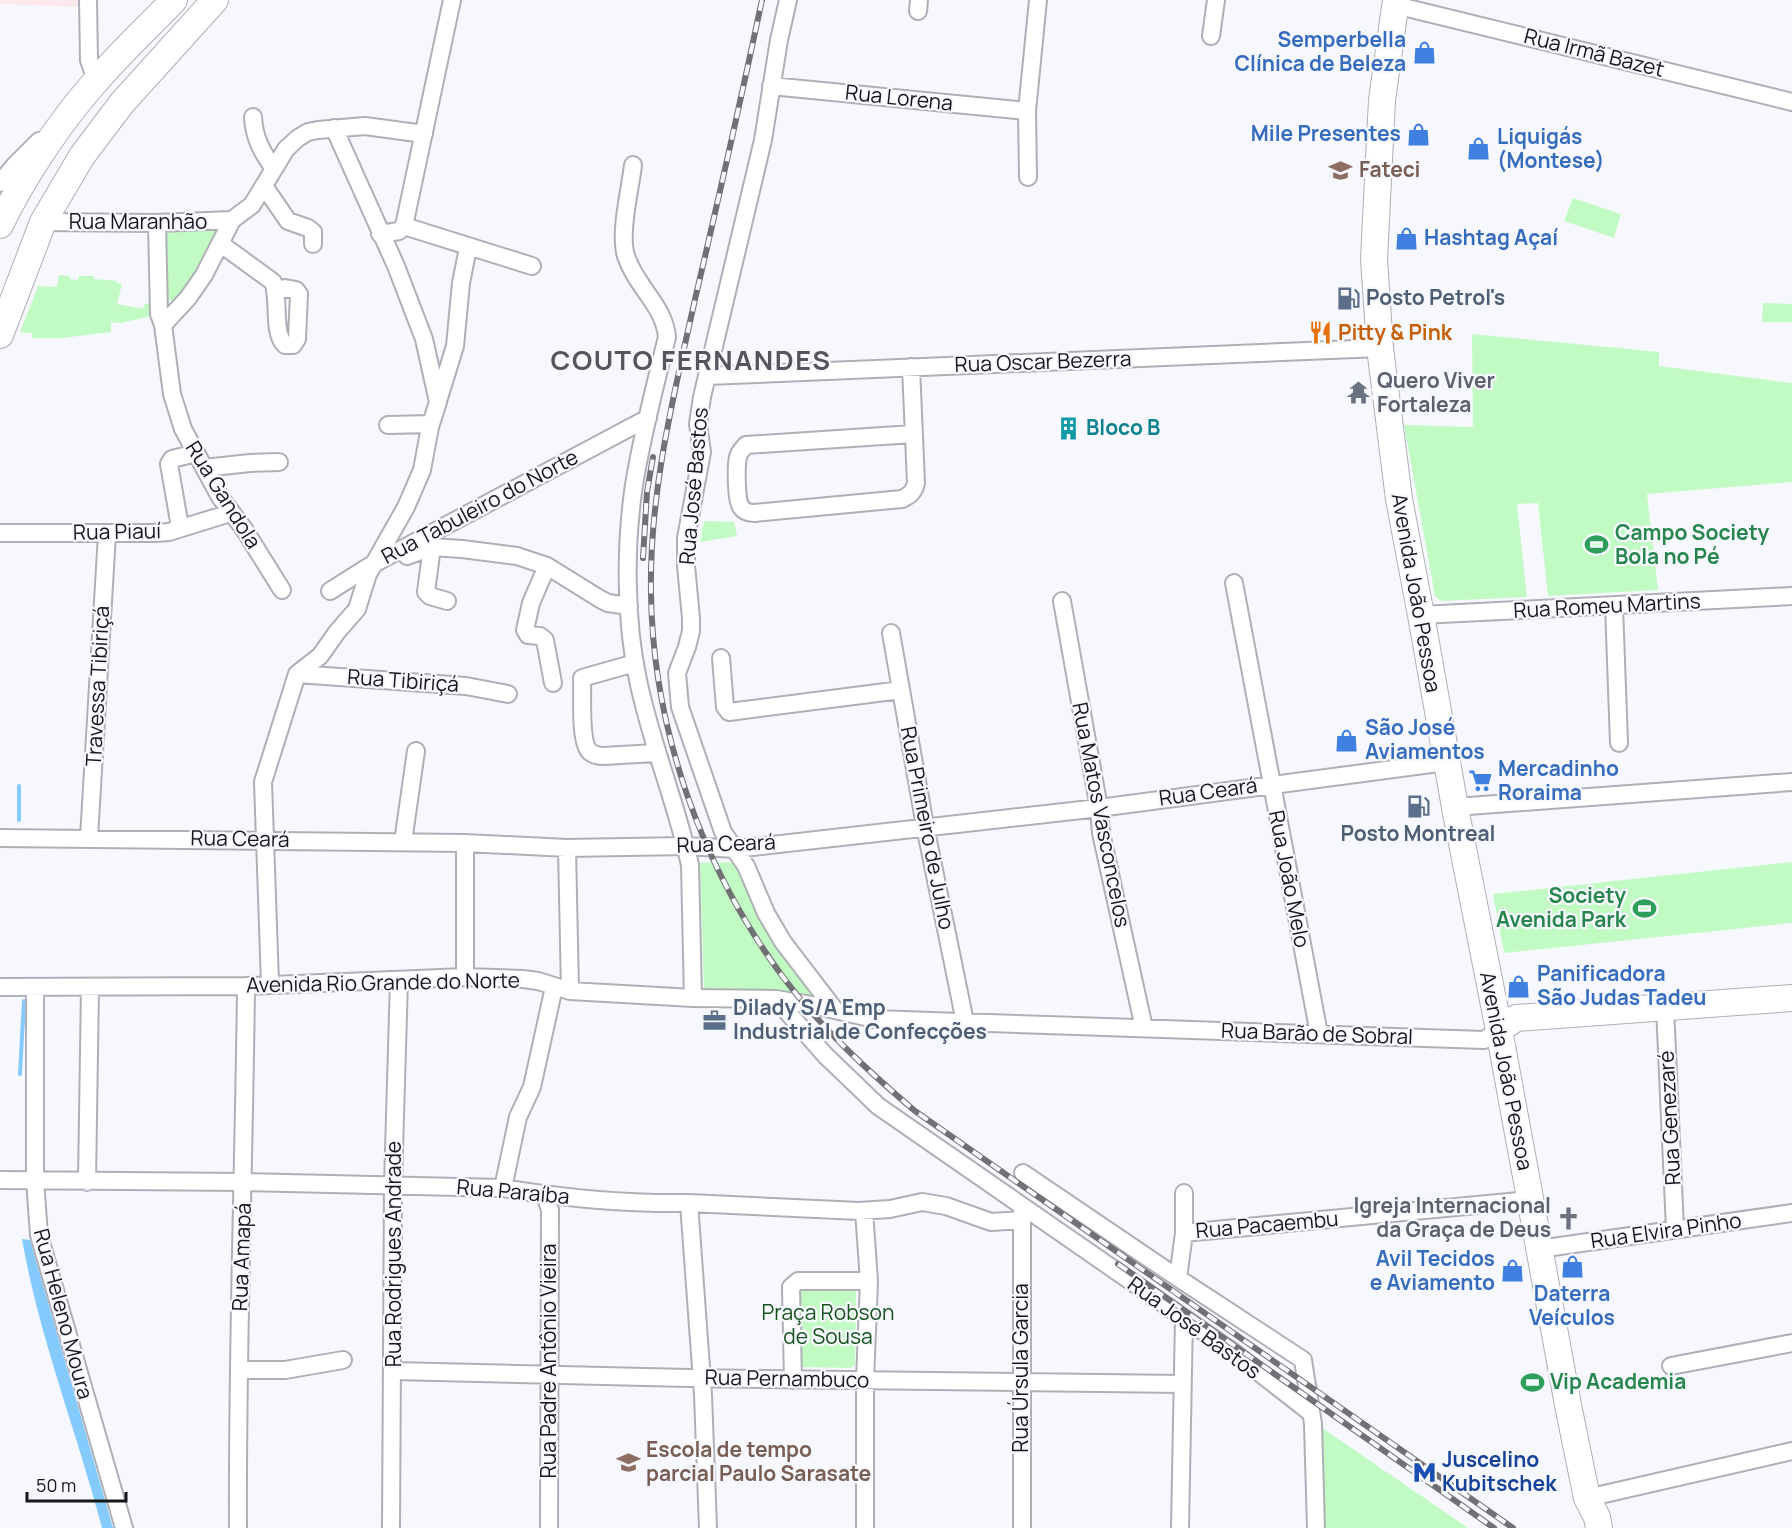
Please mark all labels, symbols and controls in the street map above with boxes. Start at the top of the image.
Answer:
street label: Rua Irmã Bazet [1521,21,1667,83]
place label: Semperbella Clínica de Beleza [1235,25,1406,77]
shop icon: Semperbella Clínica de Beleza [1411,39,1437,65]
street label: Rua Lorena [844,77,954,117]
place label: Mile Presentes [1251,119,1401,147]
shop icon: Mile Presentes [1406,121,1432,147]
place label: Liquigás (Montese) [1497,122,1604,174]
shop icon: Liquigás (Montese) [1466,136,1492,162]
place label: Fateci [1359,155,1421,183]
school or university icon: Fateci [1328,157,1354,183]
street label: Rua Maranhão [69,207,207,235]
place label: Hashtag Açaí [1424,223,1558,251]
shop icon: Hashtag Açaí [1393,225,1419,251]
place label: Posto Petrol's [1366,283,1505,311]
fuel station icon: Posto Petrol's [1335,285,1361,311]
place label: Pitty & Pink [1338,318,1453,346]
restaurant icon: Pitty & Pink [1307,320,1333,346]
district label: COUTO FERNANDES [550,341,832,378]
street label: Rua Oscar Bezerra [954,344,1132,378]
place label: Quero Viver Fortaleza [1377,366,1495,418]
temple icon: Quero Viver Fortaleza [1346,380,1372,406]
street label: Rua José Bastos [672,406,714,566]
place label: Bloco B [1086,413,1160,441]
building icon: Bloco B [1055,415,1081,441]
street label: Rua Gandola [180,435,268,554]
street label: Rua Tabuleiro do Norte [376,442,583,570]
street label: Avenida João Pessoa [1386,491,1448,695]
street label: Rua Piauí [73,516,161,546]
place label: Campo Society Bola no Pé [1615,518,1769,570]
sports icon: Campo Society Bola no Pé [1584,532,1610,558]
street label: Rua Romeu Martins [1513,586,1701,624]
street label: Travessa Tibiriçá [79,605,115,767]
street label: Rua Tibiriçá [346,662,460,698]
street label: Rua Matos Vasconcelos [1066,700,1138,930]
place label: São José Aviamentos [1365,713,1485,765]
street label: Rua Primeiro de Julho [895,724,961,932]
shop icon: São José Aviamentos [1334,727,1360,753]
place label: Mercadinho Roraima [1498,754,1619,806]
supermarket icon: Mercadinho Roraima [1467,768,1493,794]
street label: Rua Ceará [1157,770,1259,812]
fuel station icon: Posto Montreal [1405,793,1431,819]
street label: Rua João Melo [1263,808,1317,950]
place label: Posto Montreal [1341,819,1495,847]
street label: Rua Ceará [190,823,290,853]
street label: Rua Ceará [676,827,776,859]
place label: Society Avenida Park [1496,881,1627,933]
sports icon: Society Avenida Park [1631,895,1657,921]
place label: Panificadora São Judas Tadeu [1537,959,1706,1011]
street label: Avenida Rio Grande do Norte [246,966,520,998]
street label: Avenida João Pessoa [1474,969,1540,1173]
shop icon: Panificadora São Judas Tadeu [1506,973,1532,999]
place label: Dilady S/A Emp Industrial de Confecções [733,993,987,1045]
office icon: Dilady S/A Emp Industrial de Confecções [702,1007,728,1033]
street label: Rua Barão de Sobral [1221,1016,1413,1050]
street label: Rua Genezaré [1651,1050,1687,1186]
street label: Rua Rodrigues Andrade [379,1141,407,1367]
street label: Rua Paraíba [455,1172,571,1210]
place label: Igreja Internacional da Graça de Deus [1353,1191,1551,1243]
street label: Rua Amapá [225,1202,257,1312]
street label: Rua Pacaembu [1194,1204,1340,1244]
church icon: Igreja Internacional da Graça de Deus [1556,1205,1582,1231]
street label: Rua Elvira Pinho [1589,1206,1743,1254]
street label: Rua Heleno Moura [28,1225,100,1402]
street label: Rua Padre Antônio Vieira [534,1243,562,1479]
place label: Avil Tecidos e Aviamento [1370,1244,1495,1296]
shop icon: Daterra Veículos [1559,1253,1585,1279]
shop icon: Avil Tecidos e Aviamento [1500,1258,1526,1284]
street label: Rua José Bastos [1122,1269,1267,1385]
place label: Daterra Veículos [1529,1279,1615,1331]
street label: Rua Úrsula Garcia [1006,1283,1034,1453]
park label: Praça Robson de Sousa [762,1298,894,1350]
street label: Rua Pernambuco [704,1363,870,1393]
place label: Vip Academia [1550,1367,1686,1395]
sports icon: Vip Academia [1519,1369,1545,1395]
place label: Escola de tempo parcial Paulo Sarasate [646,1435,871,1487]
place label: Juscelino Kubitschek [1442,1445,1557,1497]
school or university icon: Escola de tempo parcial Paulo Sarasate [615,1449,641,1475]
metro station icon: Juscelino Kubitschek [1411,1459,1437,1485]
scale bar [27,1465,126,1503]
text: 50 m [36,1473,76,1497]

